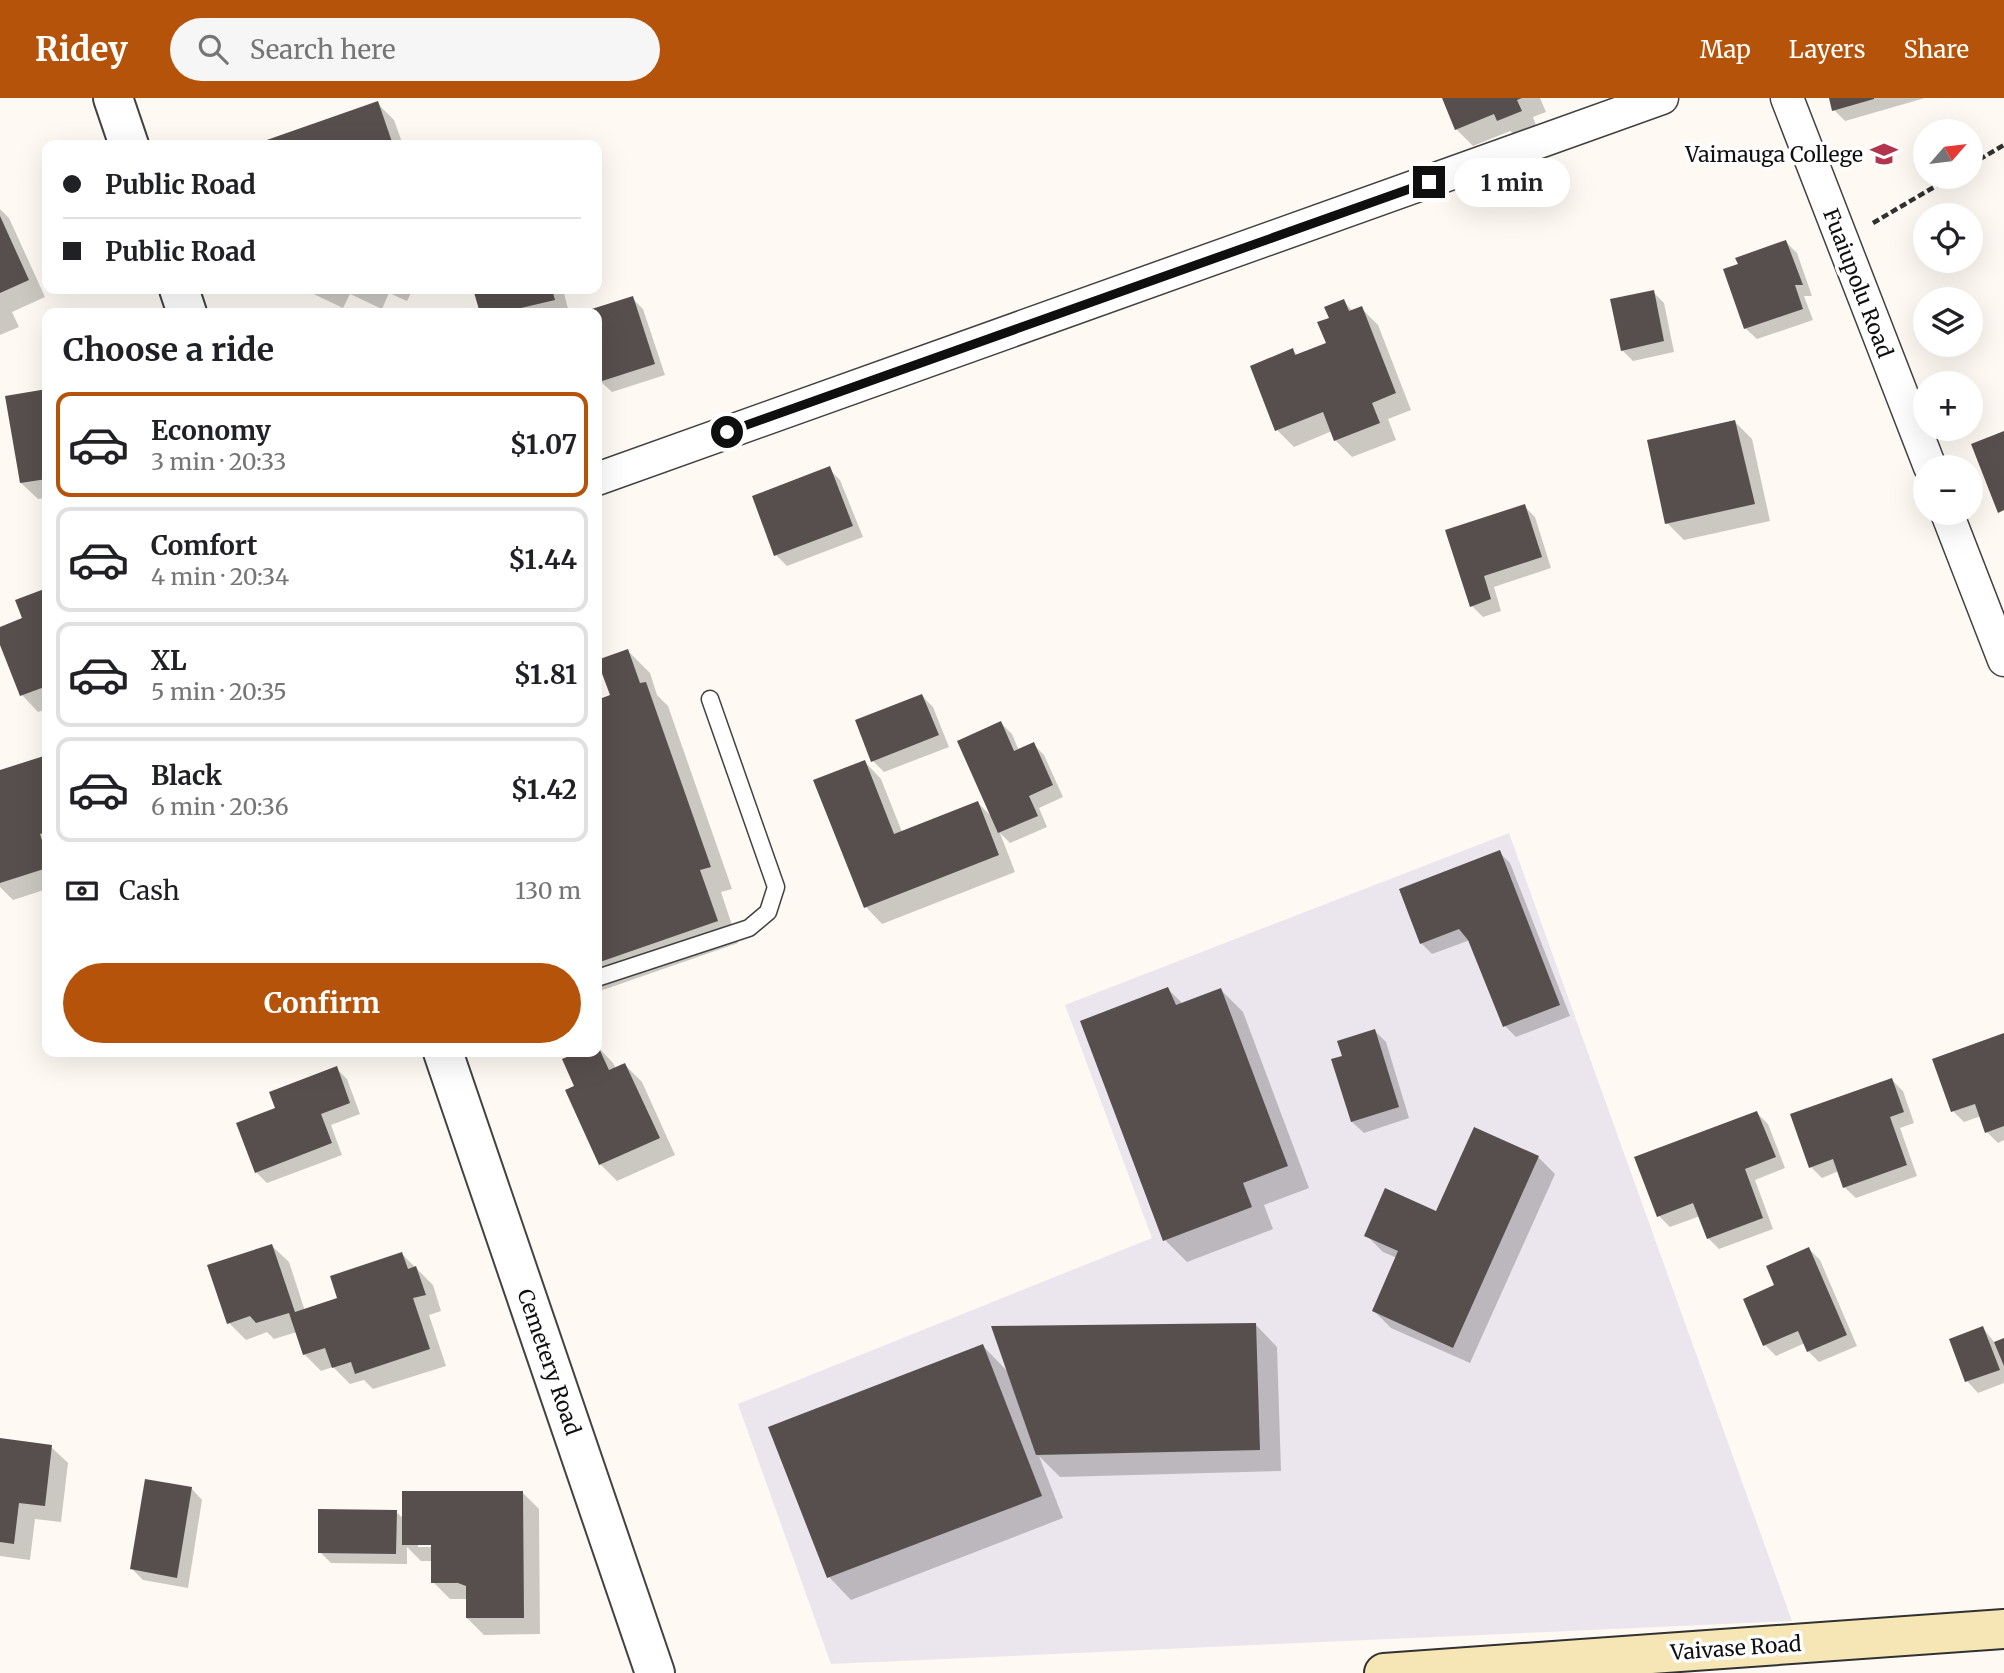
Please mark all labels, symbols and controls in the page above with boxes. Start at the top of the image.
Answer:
search box [170,18,660,81]
text: Ridey [35,29,128,70]
icon: search [194,30,232,68]
text: Search here [250,33,396,66]
text: Map [1700,34,1751,65]
text: Layers [1789,34,1865,65]
text: Share [1903,34,1969,65]
north arrow [1913,119,1983,189]
map controls [1913,119,1983,525]
school or university icon: Vaimauga College [1869,139,1899,169]
place label: Vaimauga College [1684,141,1863,168]
callout: 1 min [1454,158,1569,206]
route end [1413,166,1445,198]
text: Public Road [105,168,256,201]
text: 1 min [1481,168,1543,197]
button: locate [1913,203,1983,273]
street label: Fuaiupolu Road [1817,205,1899,362]
text: Public Road [105,235,256,268]
button: layers [1913,287,1983,357]
text: Choose a ride [63,330,274,370]
button: + [1913,371,1983,441]
icon: car [67,413,130,476]
text: Economy [151,414,271,447]
route start [711,416,743,448]
text: $1.07 [510,428,577,461]
text: 3 min · 20:33 [151,447,286,476]
button: − [1913,455,1983,525]
icon: car [67,528,130,591]
text: Comfort [151,529,257,562]
text: $1.44 [508,543,577,576]
text: 4 min · 20:34 [151,562,289,591]
icon: car [67,643,130,706]
text: XL [151,644,187,677]
text: $1.81 [514,658,577,691]
text: 5 min · 20:35 [151,677,287,706]
icon: car [67,758,130,821]
text: Black [151,759,222,792]
text: $1.42 [511,773,577,806]
text: 6 min · 20:36 [151,792,289,821]
icon: cash [63,872,101,910]
text: Cash [119,874,180,907]
text: 130 m [515,876,581,905]
button: Confirm [63,963,581,1043]
street label: Cemetery Road [511,1285,587,1439]
street label: Vaivase Road [1669,1630,1803,1666]

